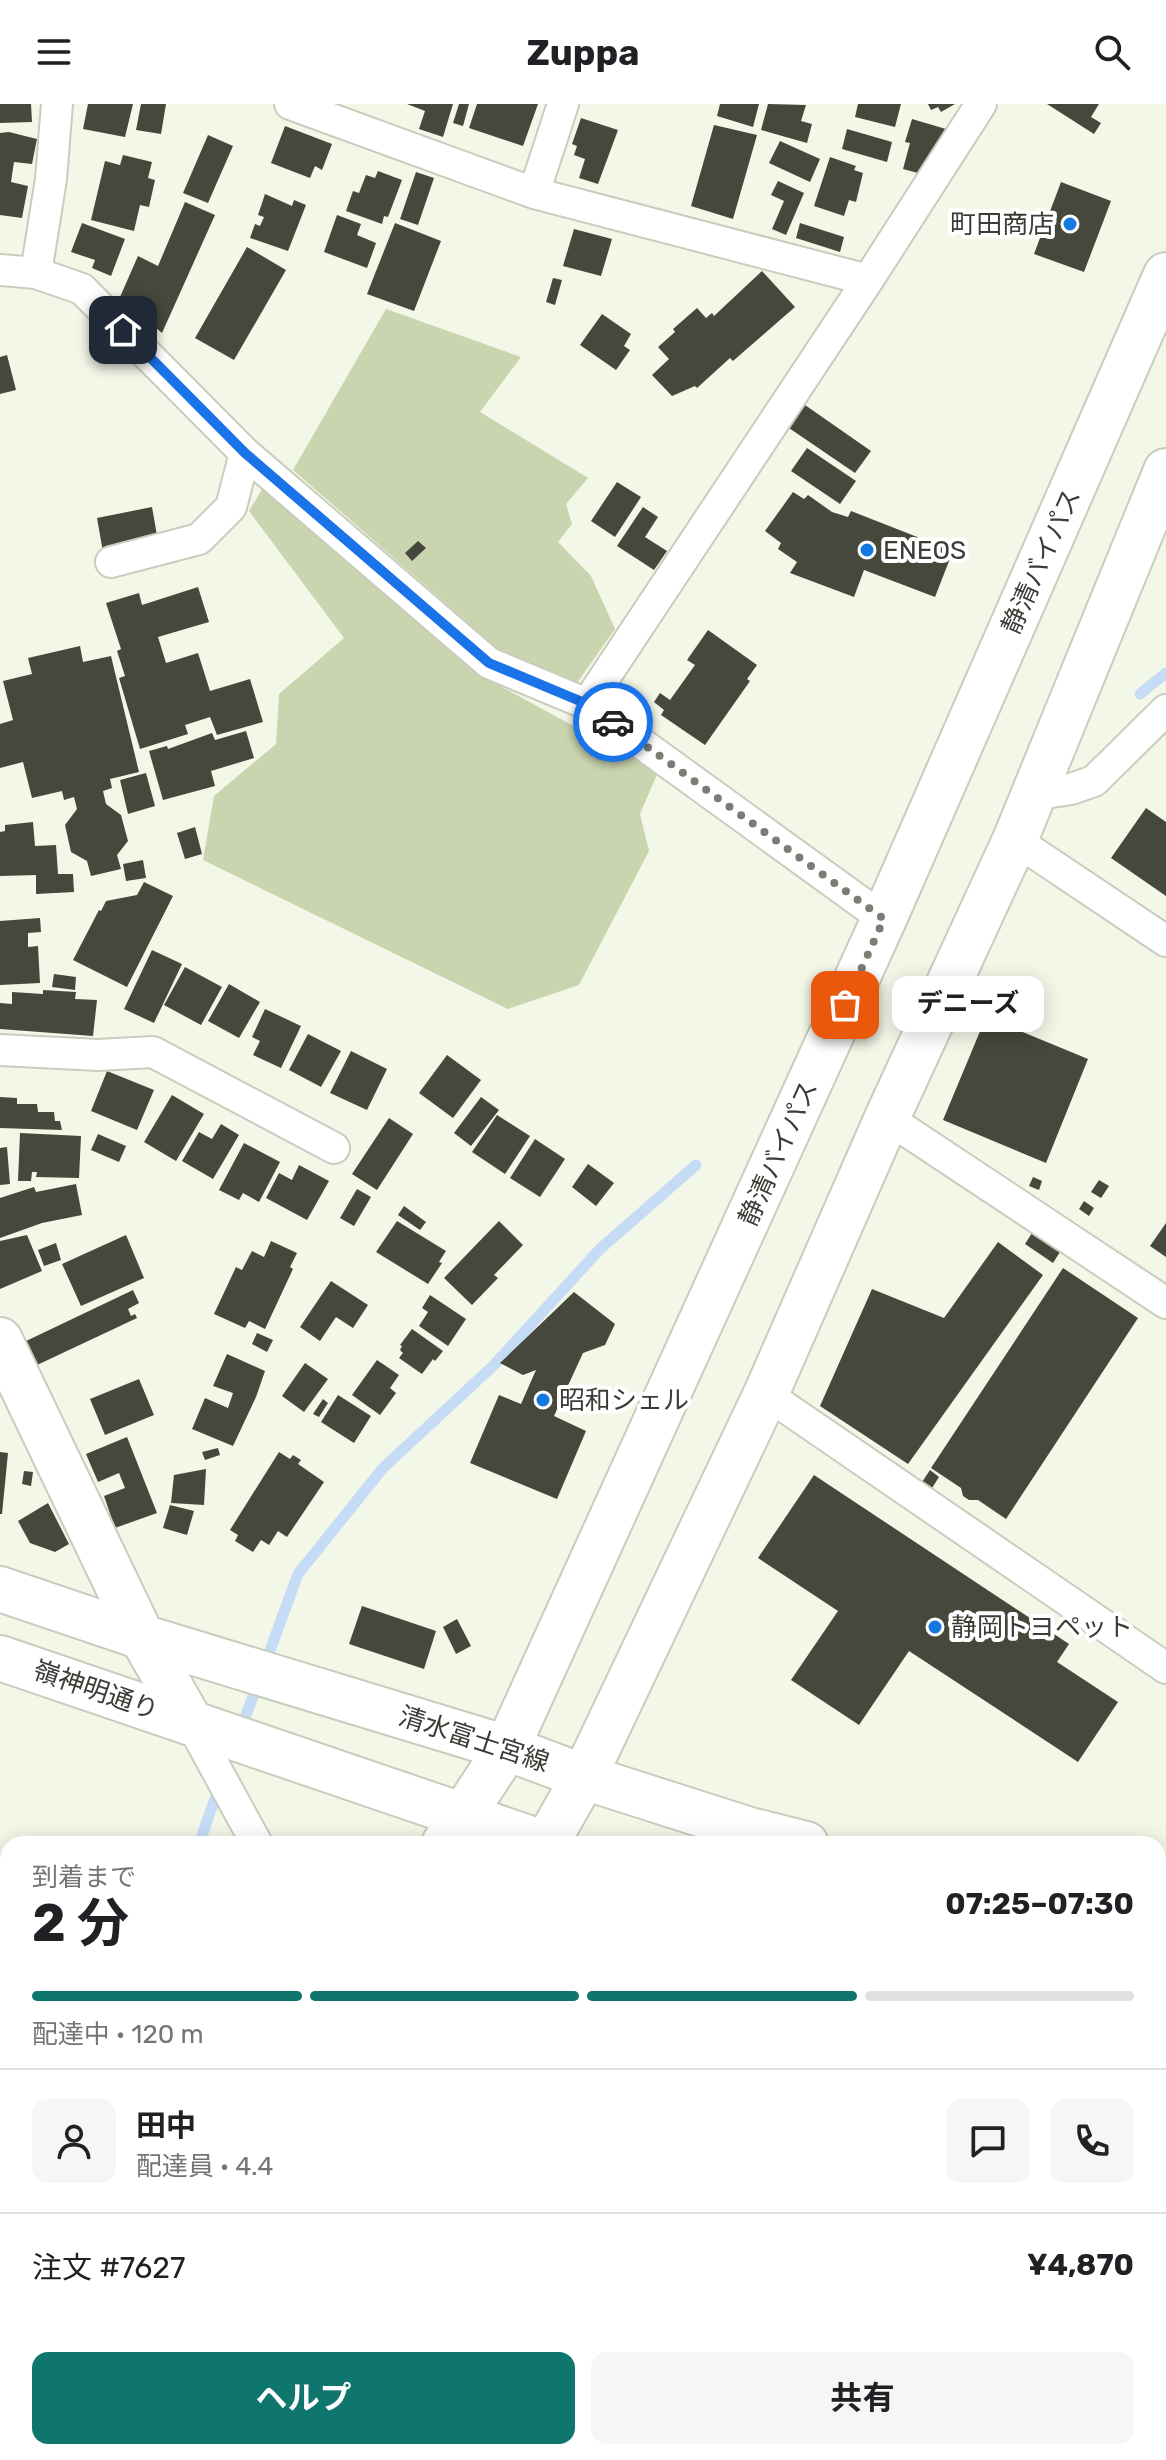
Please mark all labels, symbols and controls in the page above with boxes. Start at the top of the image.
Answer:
icon: menu [32,30,76,74]
icon: search [1090,30,1134,74]
text: Zuppa [527,31,639,74]
place label: 町田商店 [950,209,1054,240]
marker: 町田商店 [1061,215,1079,233]
pin [89,296,157,364]
icon: home [101,308,145,352]
street label: 静清バイパス [996,484,1087,639]
place label: ENEOS [883,535,966,566]
marker: ENEOS [858,541,876,559]
courier [573,682,653,762]
icon: car [591,700,635,744]
pin [811,971,879,1039]
callout: デニーズ [893,977,1045,1033]
icon: bag [823,983,867,1027]
text: デニーズ [917,988,1019,1019]
street label: 静清バイパス [733,1076,824,1231]
place label: 昭和シェル [559,1385,689,1416]
marker: 昭和シェル [534,1391,552,1409]
place label: 静岡トヨペット [951,1612,1133,1643]
marker: 静岡トヨペット [926,1618,944,1636]
street label: 嶺神明通り [29,1655,162,1726]
street label: 清水富士宮線 [395,1701,553,1778]
text: 到着まで [32,1862,136,1893]
text: 07:25–07:30 [945,1886,1134,1922]
text: 2 分 [32,1892,129,1954]
text: 配達中 · 120 m [32,2019,204,2050]
button: person [32,2099,116,2183]
button: chat [946,2099,1030,2183]
button: phone [1050,2099,1134,2183]
text: 田中 [136,2108,196,2144]
text: 配達員 · 4.4 [136,2151,273,2182]
text: ¥4,870 [1027,2247,1134,2283]
text: 注文 #7627 [32,2250,185,2286]
button: ヘルプ [32,2352,575,2444]
button: 共有 [591,2352,1134,2444]

